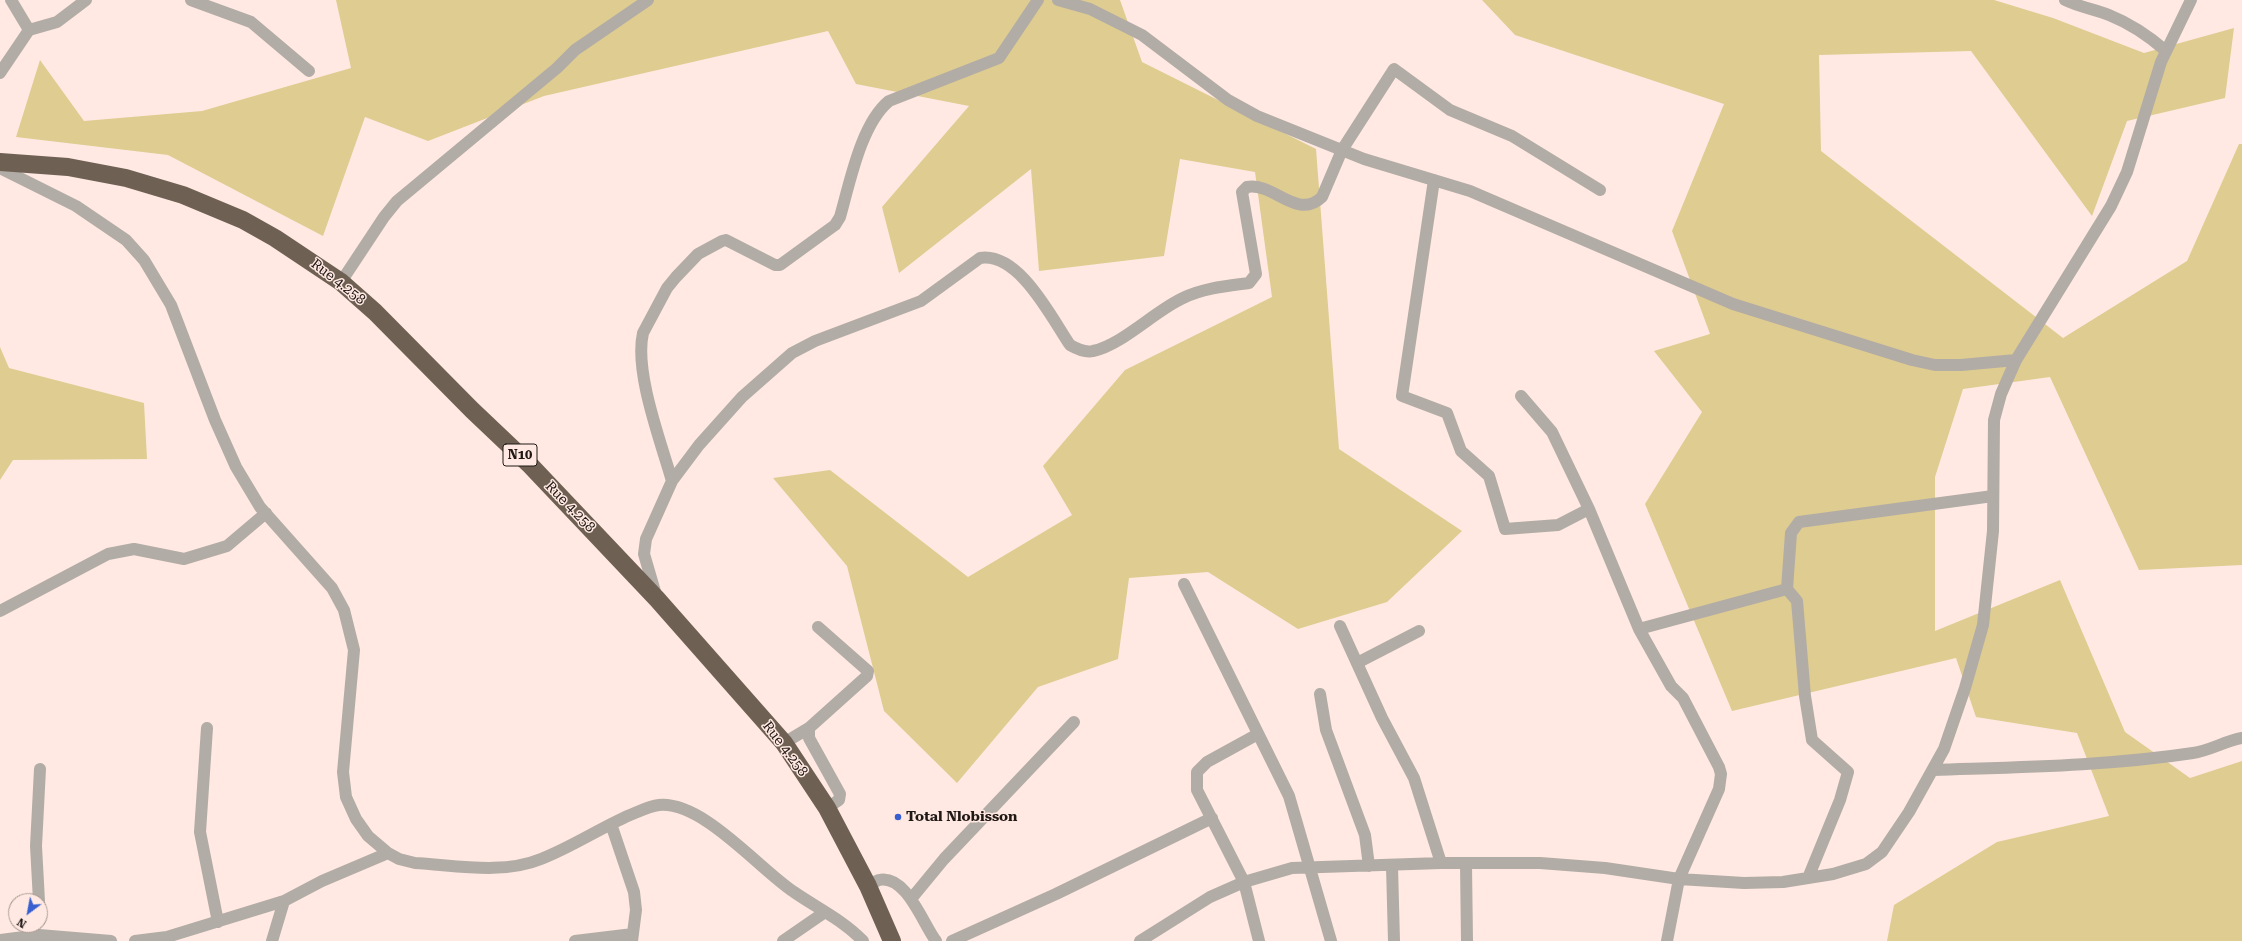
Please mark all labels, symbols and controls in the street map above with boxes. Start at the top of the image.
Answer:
street label: Rue 4.258 [307,256,369,308]
road number: N10 [503,444,537,466]
street label: Rue 4.258 [542,478,598,536]
street label: Rue 4.258 [759,718,811,780]
place label: Total Nlobisson [906,809,1018,825]
marker: Total Nlobisson [893,812,903,822]
north arrow [8,893,48,933]
text: N [15,915,29,931]

